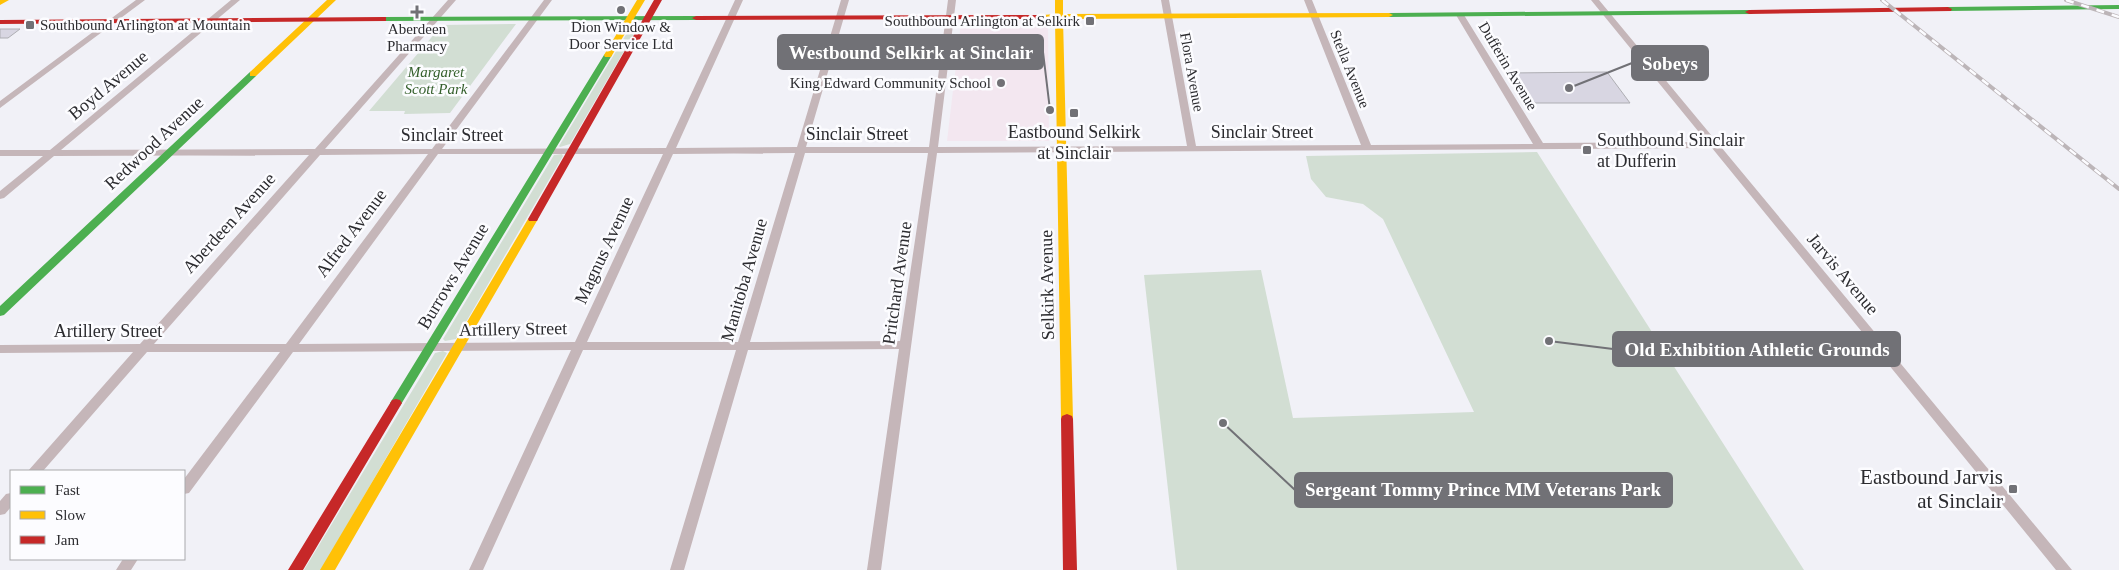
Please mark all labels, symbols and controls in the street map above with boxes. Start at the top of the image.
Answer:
marker: Dion Window & Door Service Ltd [615,4,627,16]
marker: Aberdeen Pharmacy [411,6,423,18]
place label: Southbound Arlington at Selkirk [885,13,1080,29]
marker: Southbound Arlington at Selkirk [1084,15,1096,27]
place label: Southbound Arlington at Mountain [40,17,251,33]
marker: Southbound Arlington at Mountain [24,19,36,31]
place label: Dion Window & Door Service Ltd [569,19,674,52]
street label: Dufferin Avenue [1475,19,1541,113]
place label: Aberdeen Pharmacy [387,21,447,54]
street label: Stella Avenue [1327,28,1373,111]
street label: Flora Avenue [1177,31,1207,113]
callout: Westbound Selkirk at Sinclair [778,35,1043,69]
text: Westbound Selkirk at Sinclair [789,42,1034,63]
street label: Boyd Avenue [64,46,152,124]
callout: Sobeys [1632,46,1708,80]
text: Sobeys [1642,53,1698,74]
park label: Margaret Scott Park [405,64,468,97]
place label: King Edward Community School [790,75,991,91]
marker: King Edward Community School [995,77,1007,89]
street label: Redwood Avenue [101,92,207,194]
marker: Eastbound Selkirk at Sinclair [1068,107,1080,119]
place label: Eastbound Selkirk at Sinclair [1008,122,1140,163]
street label: Sinclair Street [1211,122,1313,142]
street label: Sinclair Street [806,124,908,144]
street label: Sinclair Street [401,125,503,145]
place label: Southbound Sinclair at Dufferin [1597,130,1745,171]
marker: Southbound Sinclair at Dufferin [1581,144,1593,156]
street label: Aberdeen Avenue [179,169,279,277]
street label: Alfred Avenue [311,185,391,281]
street label: Magnus Avenue [570,193,638,307]
street label: Manitoba Avenue [717,216,771,344]
street label: Burrows Avenue [413,219,493,333]
street label: Pritchard Avenue [878,220,916,346]
street label: Jarvis Avenue [1803,229,1883,319]
street label: Selkirk Avenue [1036,230,1058,340]
street label: Artillery Street [459,318,567,340]
street label: Artillery Street [54,321,162,341]
callout: Old Exhibition Athletic Grounds [1613,332,1900,366]
text: Old Exhibition Athletic Grounds [1624,339,1890,360]
place label: Eastbound Jarvis at Sinclair [1860,465,2003,513]
legend [10,470,185,560]
callout: Sergeant Tommy Prince MM Veterans Park [1295,473,1672,507]
text: Sergeant Tommy Prince MM Veterans Park [1305,479,1662,500]
text: Fast [55,482,81,498]
marker: Eastbound Jarvis at Sinclair [2007,483,2019,495]
text: Slow [55,507,86,523]
text: Jam [55,532,79,548]

